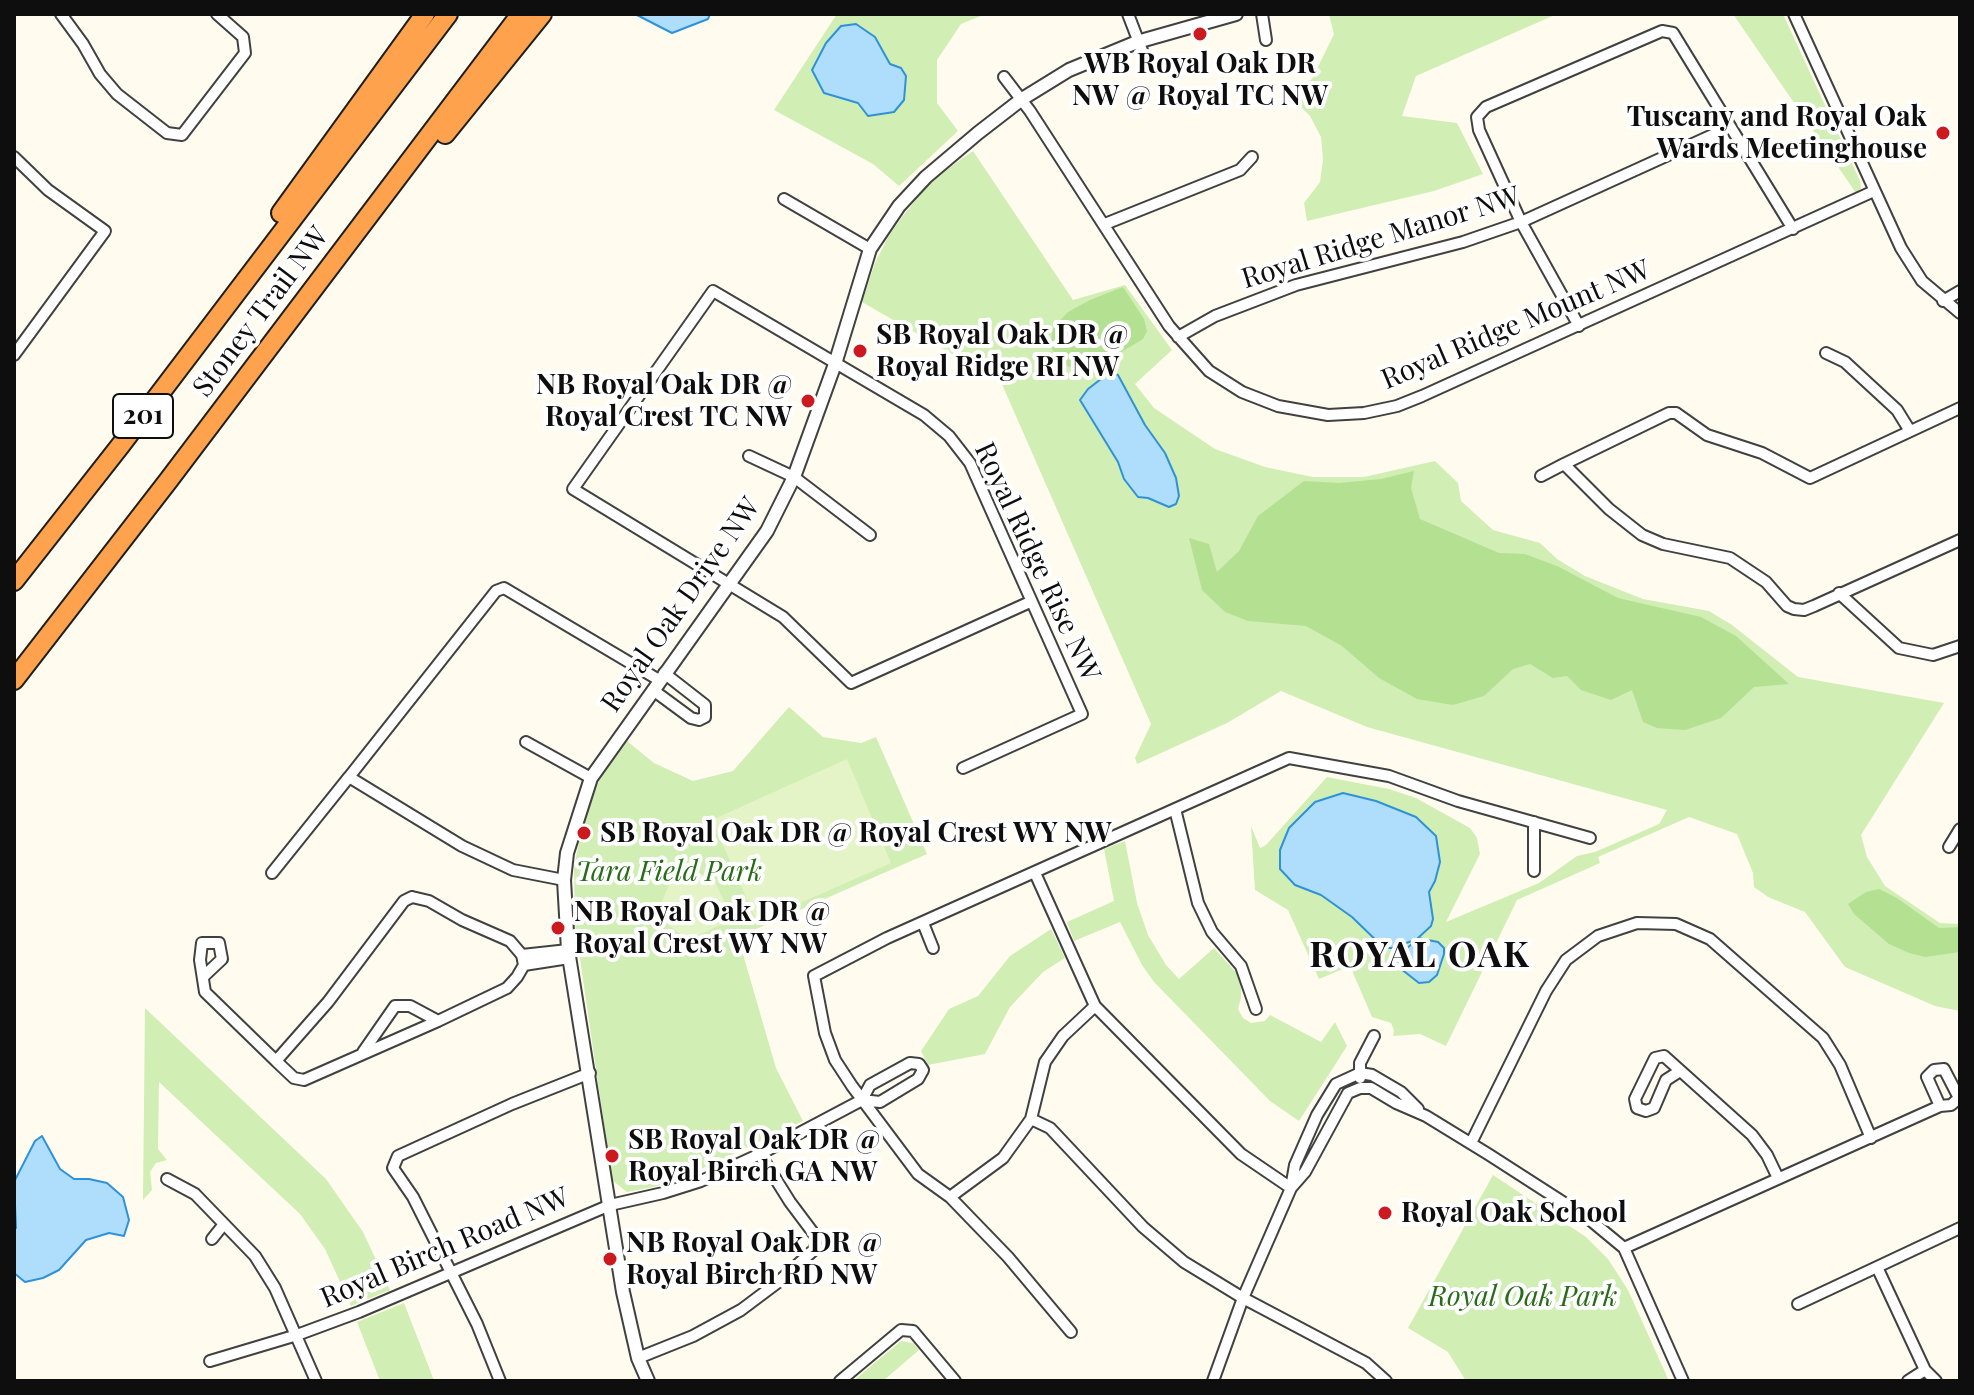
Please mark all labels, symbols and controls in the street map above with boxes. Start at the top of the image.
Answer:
marker: WB Royal Oak DR NW @ Royal TC NW [1191,25,1209,43]
place label: WB Royal Oak DR NW @ Royal TC NW [1072,47,1328,113]
place label: Tuscany and Royal Oak Wards Meetinghouse [1627,100,1927,166]
marker: Tuscany and Royal Oak Wards Meetinghouse [1934,124,1952,142]
street label: Royal Ridge Manor NW [1238,180,1524,296]
street label: Stoney Trail NW [186,220,336,404]
street label: Royal Ridge Mount NW [1377,253,1655,397]
place label: SB Royal Oak DR @ Royal Ridge RI NW [876,318,1128,384]
marker: SB Royal Oak DR @ Royal Ridge RI NW [851,342,869,360]
place label: NB Royal Oak DR @ Royal Crest TC NW [536,368,792,434]
marker: NB Royal Oak DR @ Royal Crest TC NW [799,392,817,410]
road number: 201 [113,394,173,438]
street label: Royal Ridge Rise NW [967,437,1107,687]
street label: Royal Oak Drive NW [594,491,768,719]
place label: SB Royal Oak DR @ Royal Crest WY NW [600,816,1112,850]
marker: SB Royal Oak DR @ Royal Crest WY NW [575,824,593,842]
park label: Tara Field Park [576,855,762,889]
place label: NB Royal Oak DR @ Royal Crest WY NW [574,895,830,961]
marker: NB Royal Oak DR @ Royal Crest WY NW [549,919,567,937]
district label: ROYAL OAK [1309,934,1531,978]
place label: SB Royal Oak DR @ Royal Birch GA NW [628,1123,880,1189]
marker: SB Royal Oak DR @ Royal Birch GA NW [603,1147,621,1165]
street label: Royal Birch Road NW [316,1181,574,1315]
place label: Royal Oak School [1401,1196,1627,1230]
marker: Royal Oak School [1376,1204,1394,1222]
place label: NB Royal Oak DR @ Royal Birch RD NW [626,1226,882,1292]
marker: NB Royal Oak DR @ Royal Birch RD NW [601,1250,619,1268]
park label: Royal Oak Park [1429,1280,1617,1314]

